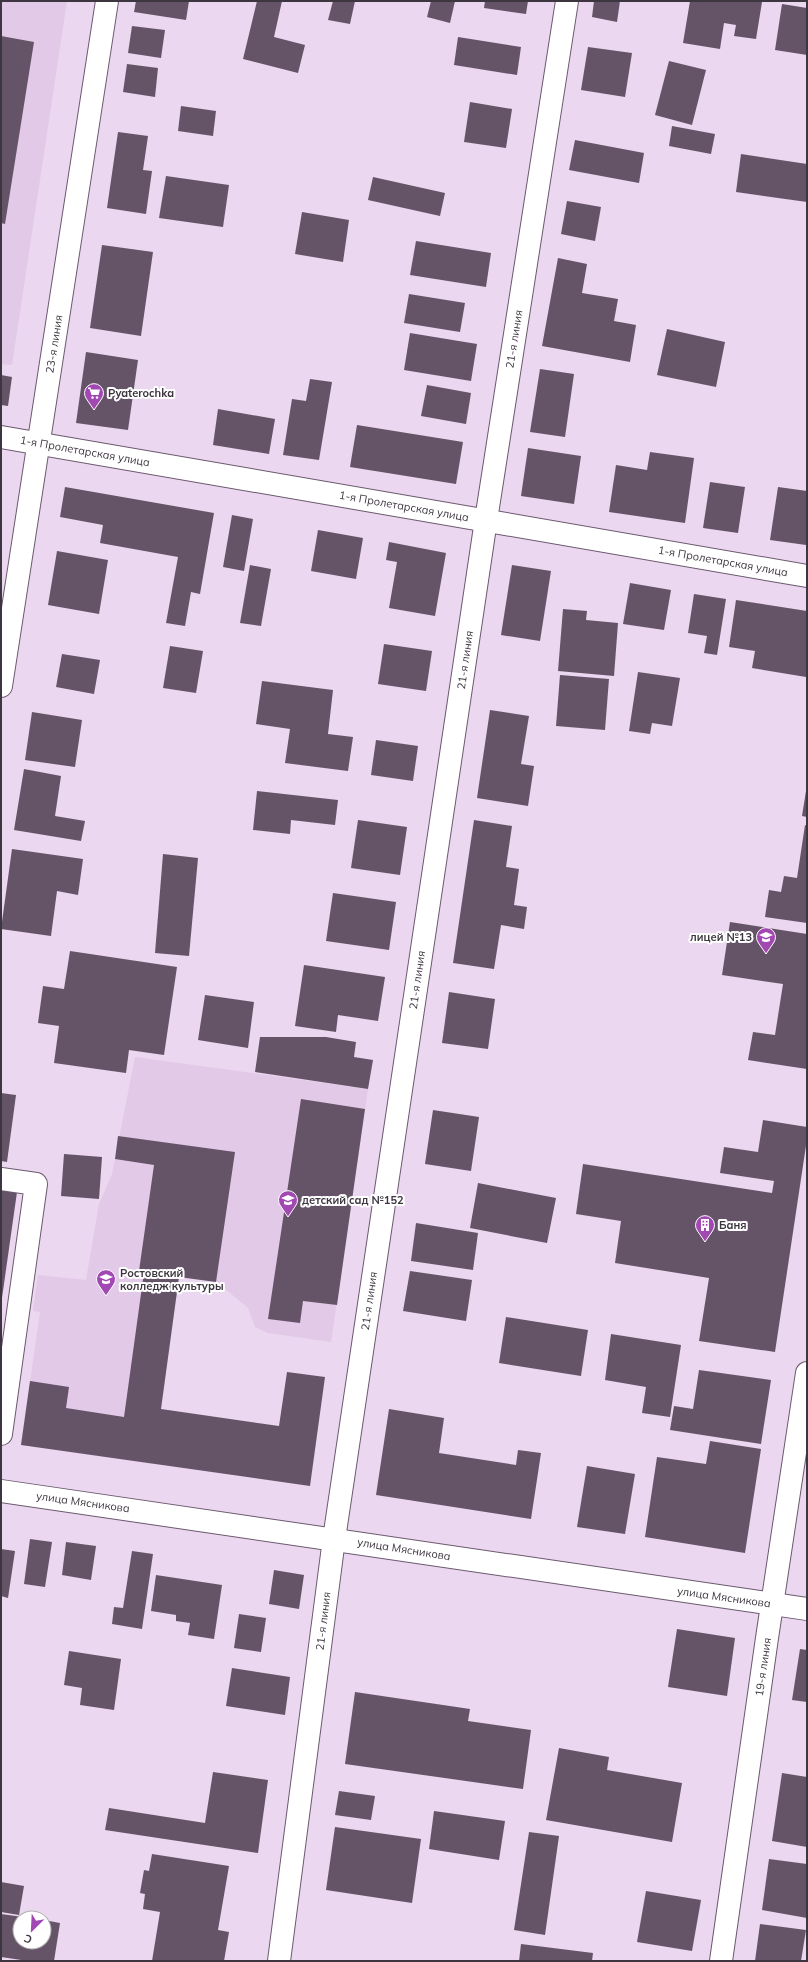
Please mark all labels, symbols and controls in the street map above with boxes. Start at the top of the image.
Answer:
street label: 21-я линия [502,309,526,369]
street label: 23-я линия [42,314,66,374]
supermarket icon: Pyaterochka [83,382,105,410]
place label: Pyaterochka [108,386,174,400]
street label: 1-я Пролетарская улица [19,433,151,469]
street label: 1-я Пролетарская улица [338,488,470,524]
street label: 1-я Пролетарская улица [657,543,789,579]
street label: 21-я линия [454,630,476,690]
school or university icon: лицей №13 [755,926,777,954]
place label: лицей №13 [690,930,752,944]
street label: 21-я линия [406,950,428,1010]
school or university icon: детский сад №152 [277,1189,299,1217]
place label: детский сад №152 [302,1193,404,1207]
building icon: Баня [694,1214,716,1242]
place label: Баня [719,1218,747,1232]
place label: Ростовский колледж культуры [120,1266,224,1293]
school or university icon: Ростовский колледж культуры [95,1268,117,1296]
street label: 21-я линия [358,1271,380,1331]
street label: улица Мясникова [35,1489,131,1515]
street label: улица Мясникова [356,1535,452,1563]
street label: улица Мясникова [676,1584,772,1610]
street label: 21-я линия [312,1591,334,1651]
street label: 19-я линия [752,1637,774,1697]
north arrow [12,1910,52,1950]
text: С [21,1931,34,1947]

